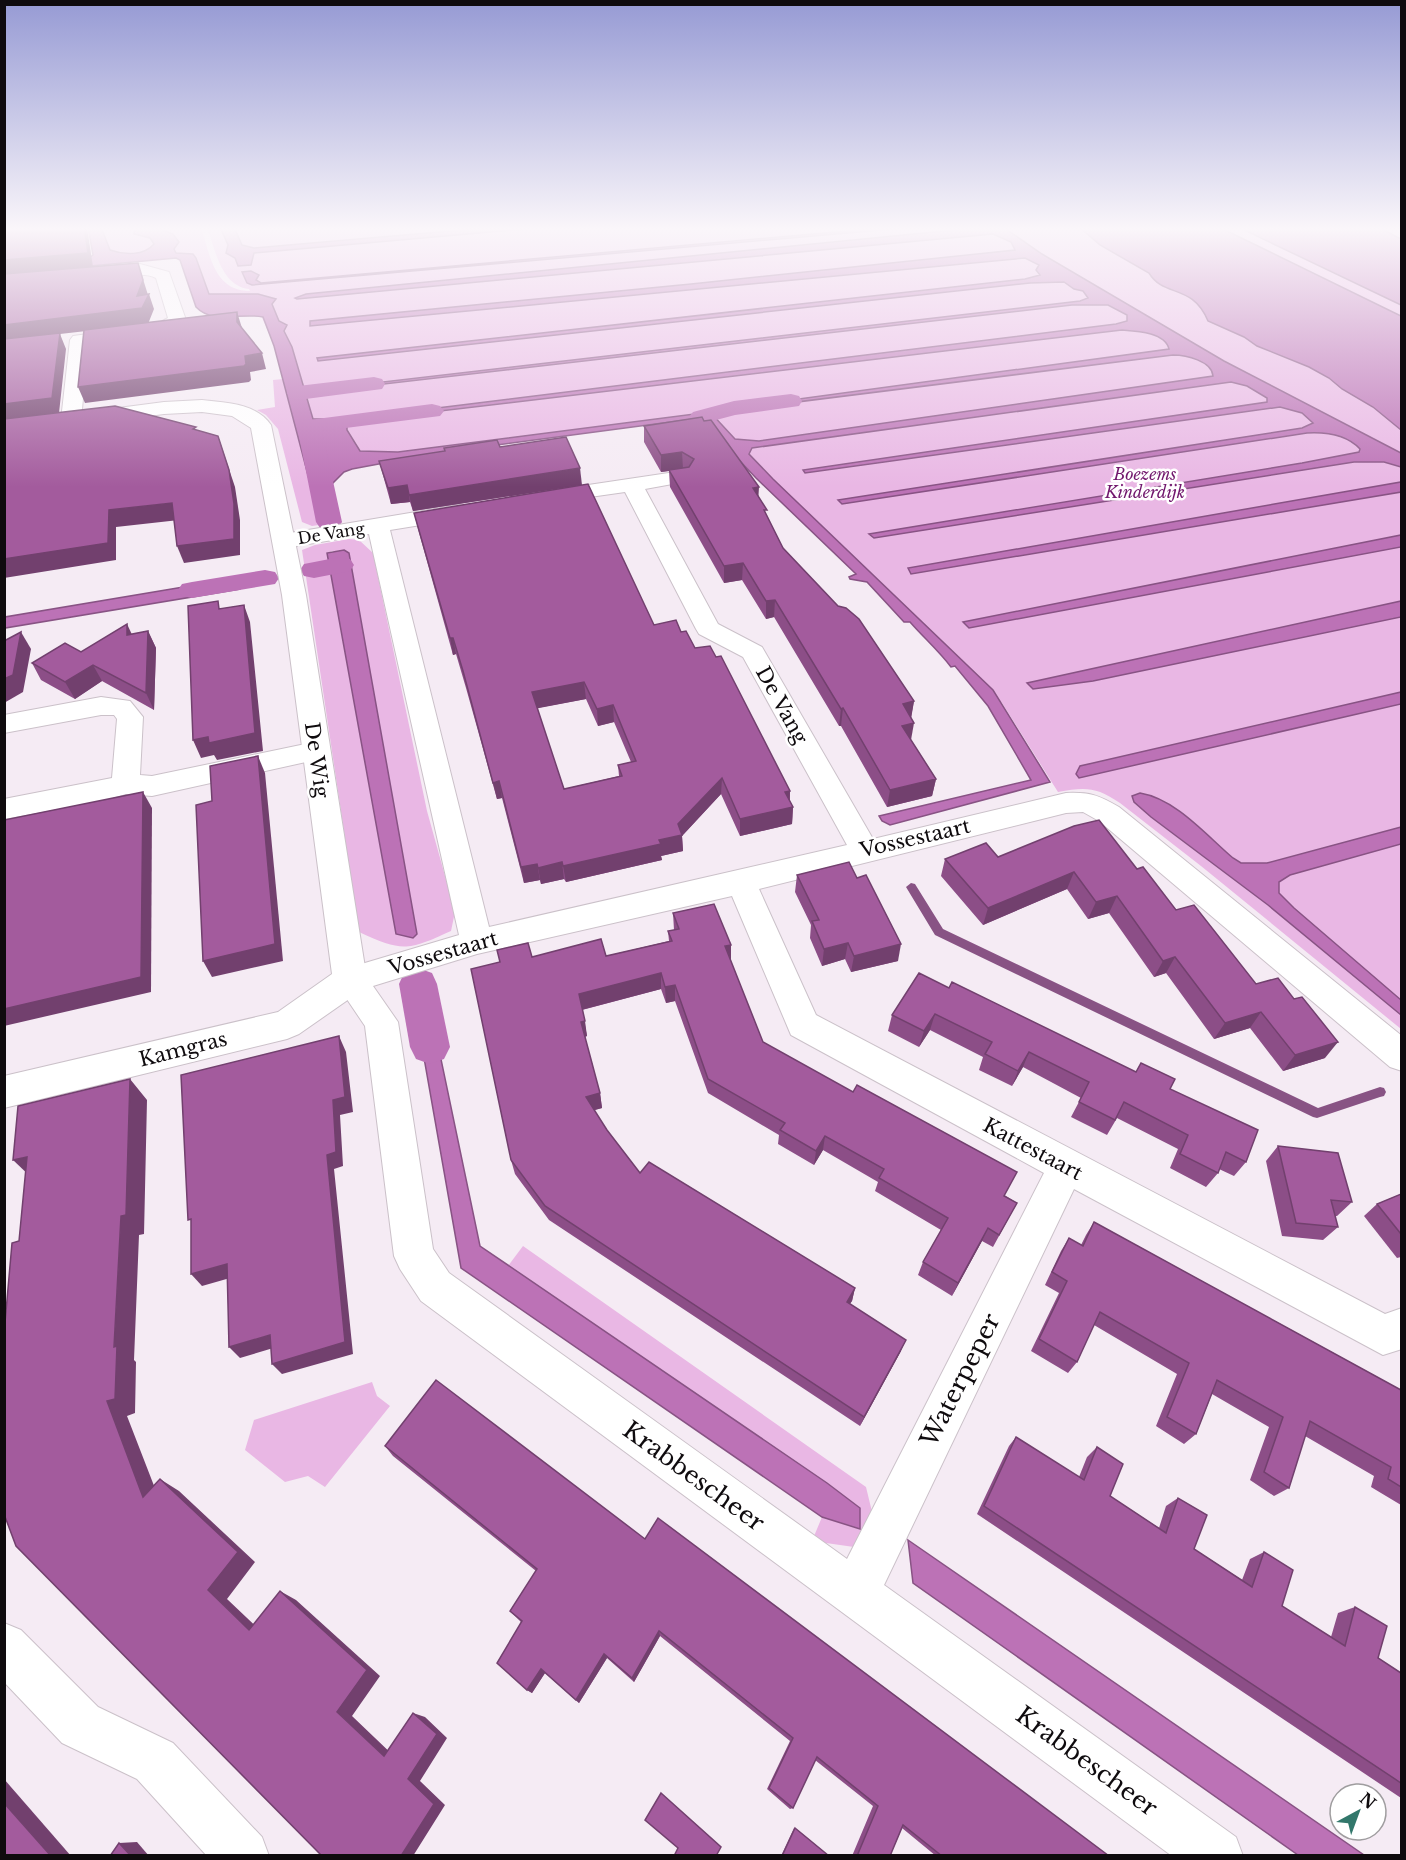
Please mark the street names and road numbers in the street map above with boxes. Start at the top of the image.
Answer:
street label: De Vang [296,518,366,548]
street label: De Vang [751,662,814,749]
street label: De Wig [300,721,334,800]
street label: Vossestaart [856,814,973,863]
street label: Vossestaart [385,926,501,980]
street label: Kamgras [137,1026,229,1072]
street label: Kattestaart [979,1113,1087,1185]
street label: Waterpeper [914,1308,1006,1452]
street label: Krabbescheer [618,1415,771,1537]
street label: Krabbescheer [1011,1700,1164,1822]

